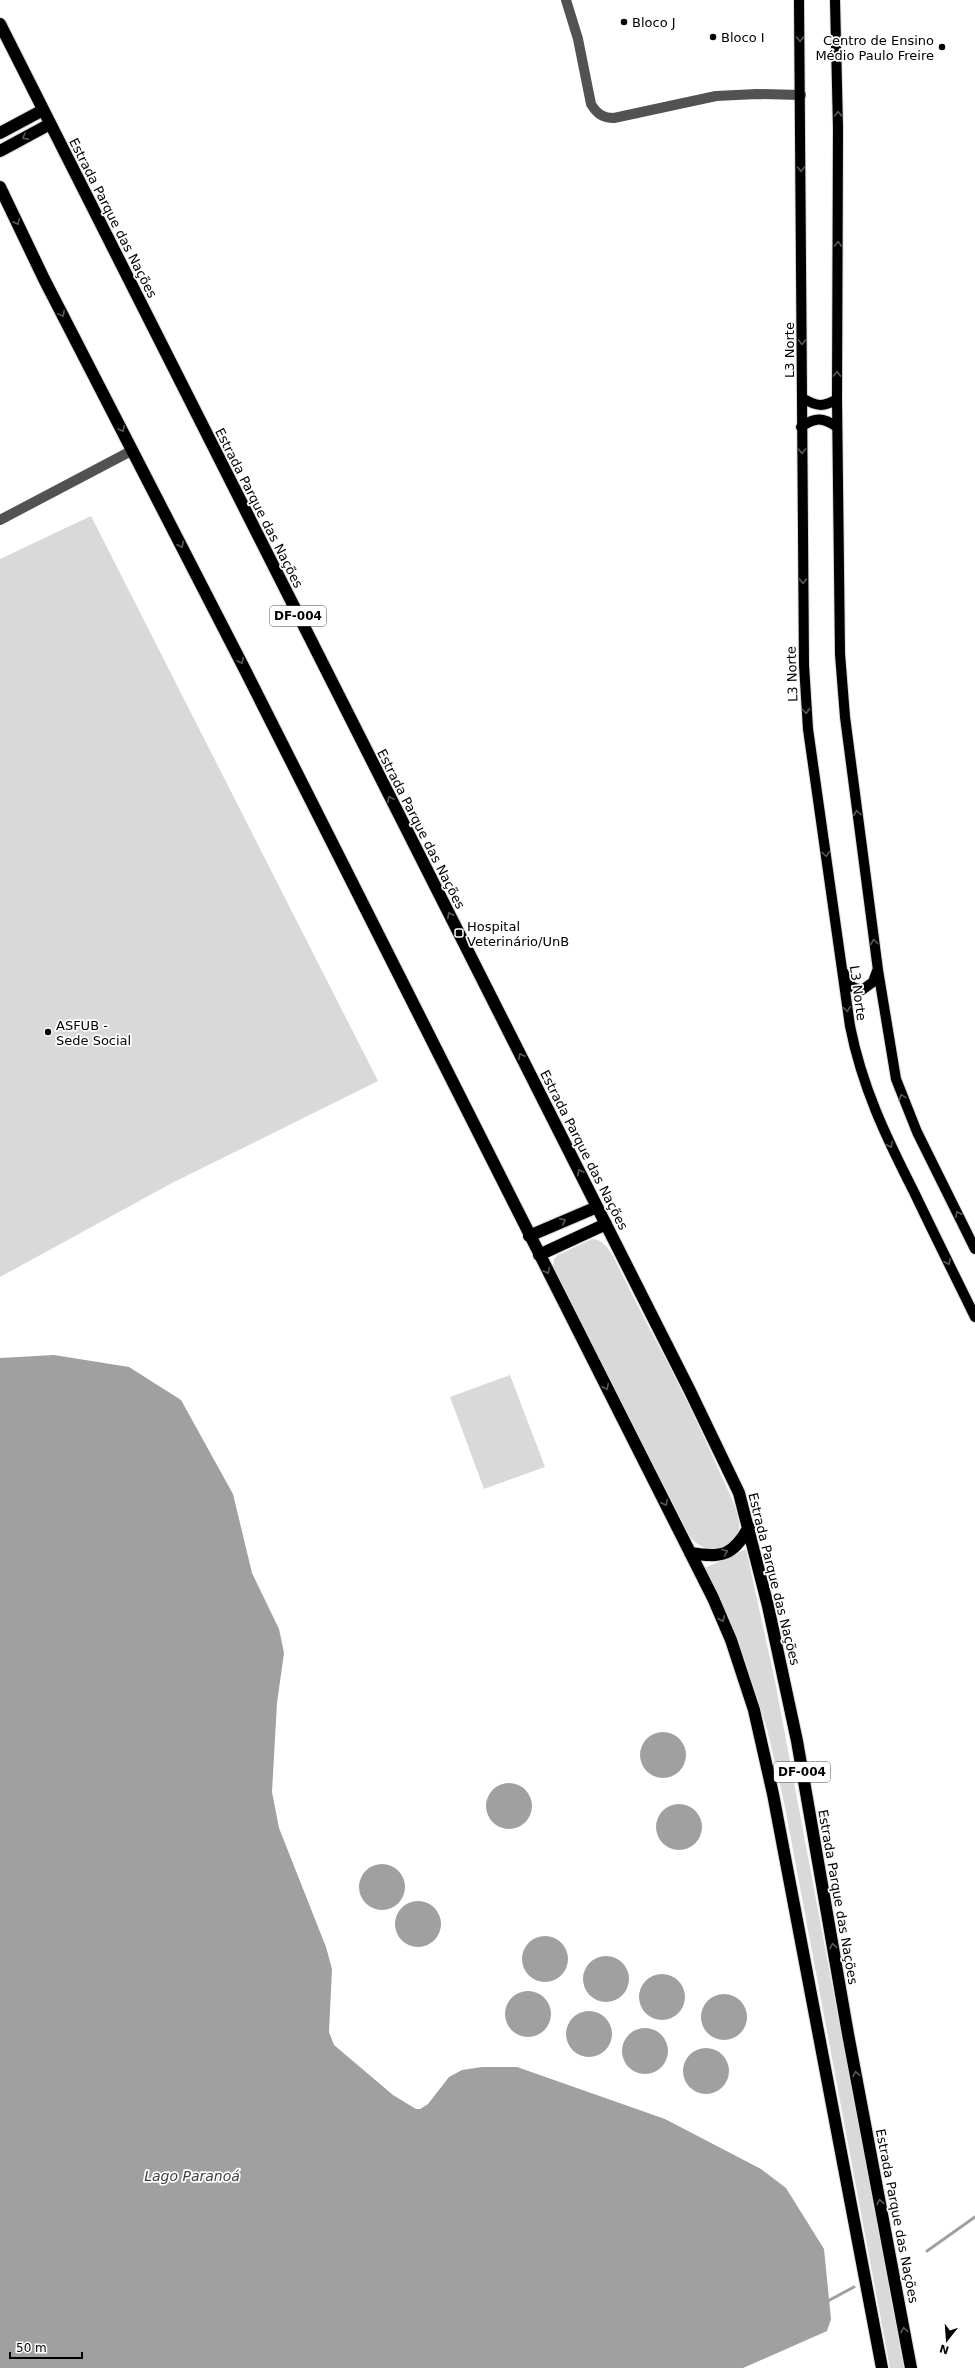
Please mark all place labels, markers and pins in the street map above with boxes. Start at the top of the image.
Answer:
place label: Bloco J [632,15,676,30]
marker: Bloco J [619,17,629,27]
place label: Bloco I [721,30,765,45]
marker: Bloco I [708,32,718,42]
place label: Centro de Ensino Médio Paulo Freire [815,33,934,63]
marker: Centro de Ensino Médio Paulo Freire [937,42,947,52]
place label: Hospital Veterinário/UnB [467,919,569,949]
marker: Hospital Veterinário/UnB [454,928,464,938]
place label: ASFUB - Sede Social [56,1018,131,1048]
marker: ASFUB - Sede Social [43,1027,53,1037]

